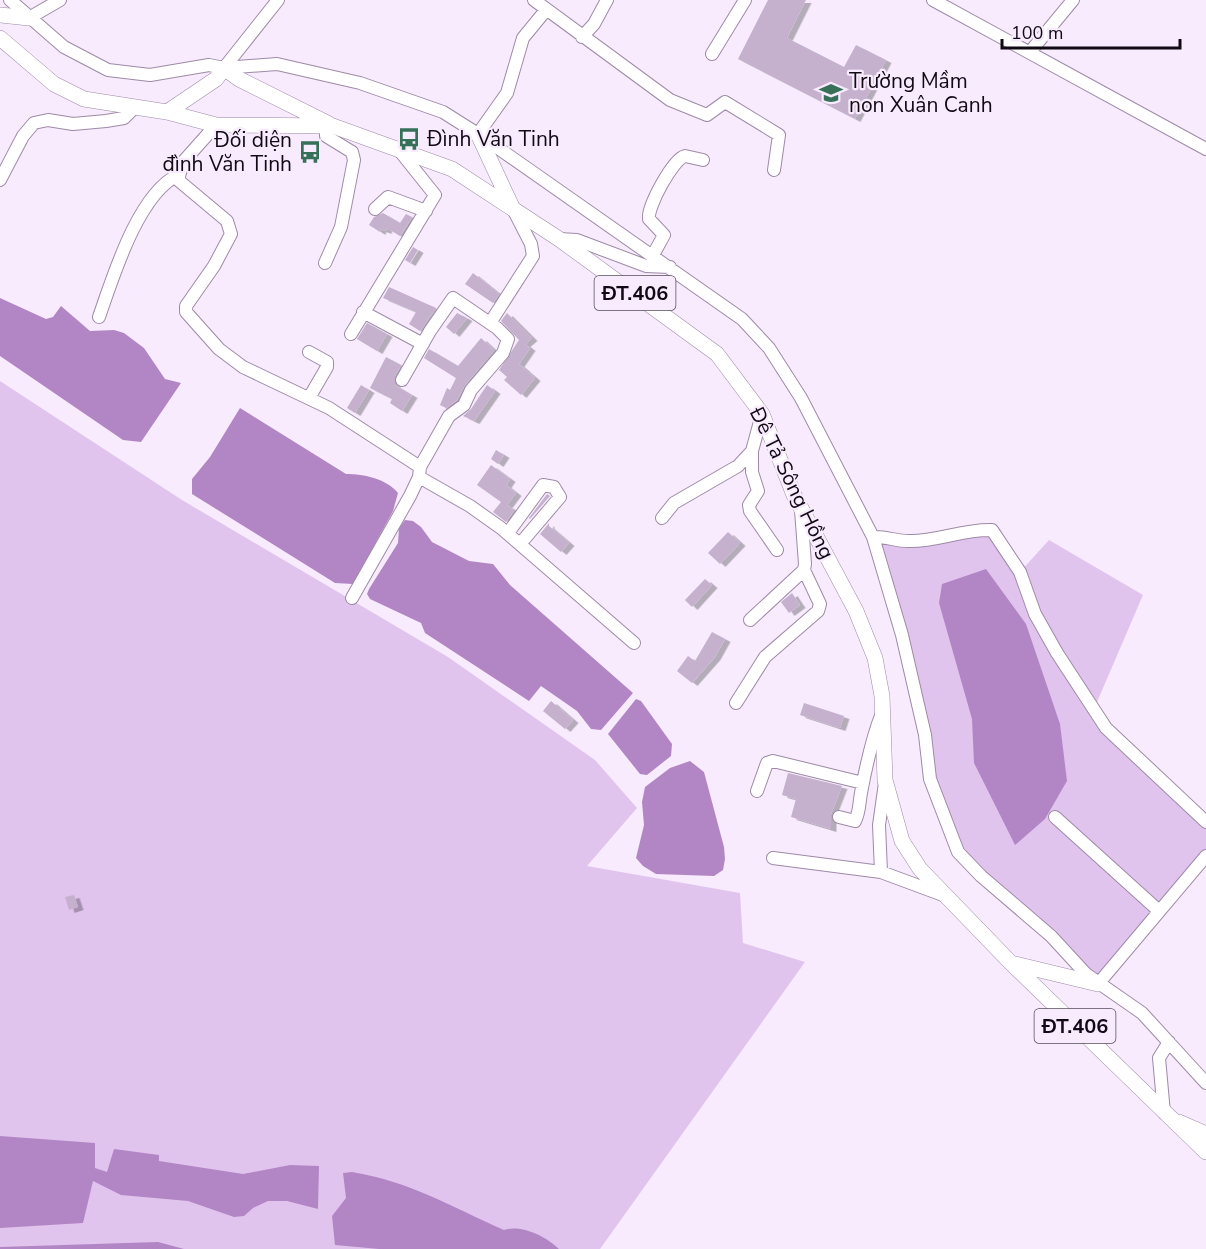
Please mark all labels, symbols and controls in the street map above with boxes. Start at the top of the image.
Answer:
scale bar [1002,12,1180,50]
text: 100 m [1011,21,1063,45]
place label: Trường Mầm non Xuân Canh [849,67,993,119]
school or university icon: Trường Mầm non Xuân Canh [818,80,844,106]
place label: Đình Văn Tinh [426,125,560,153]
place label: Đối diện đình Văn Tinh [163,126,292,178]
bus stop icon: Đình Văn Tinh [396,126,422,152]
bus stop icon: Đối diện đình Văn Tinh [297,139,323,165]
road number: ĐT.406 [594,276,676,310]
street label: Đê Tả Sông Hồng [743,401,841,564]
road number: ĐT.406 [1034,1009,1116,1043]

